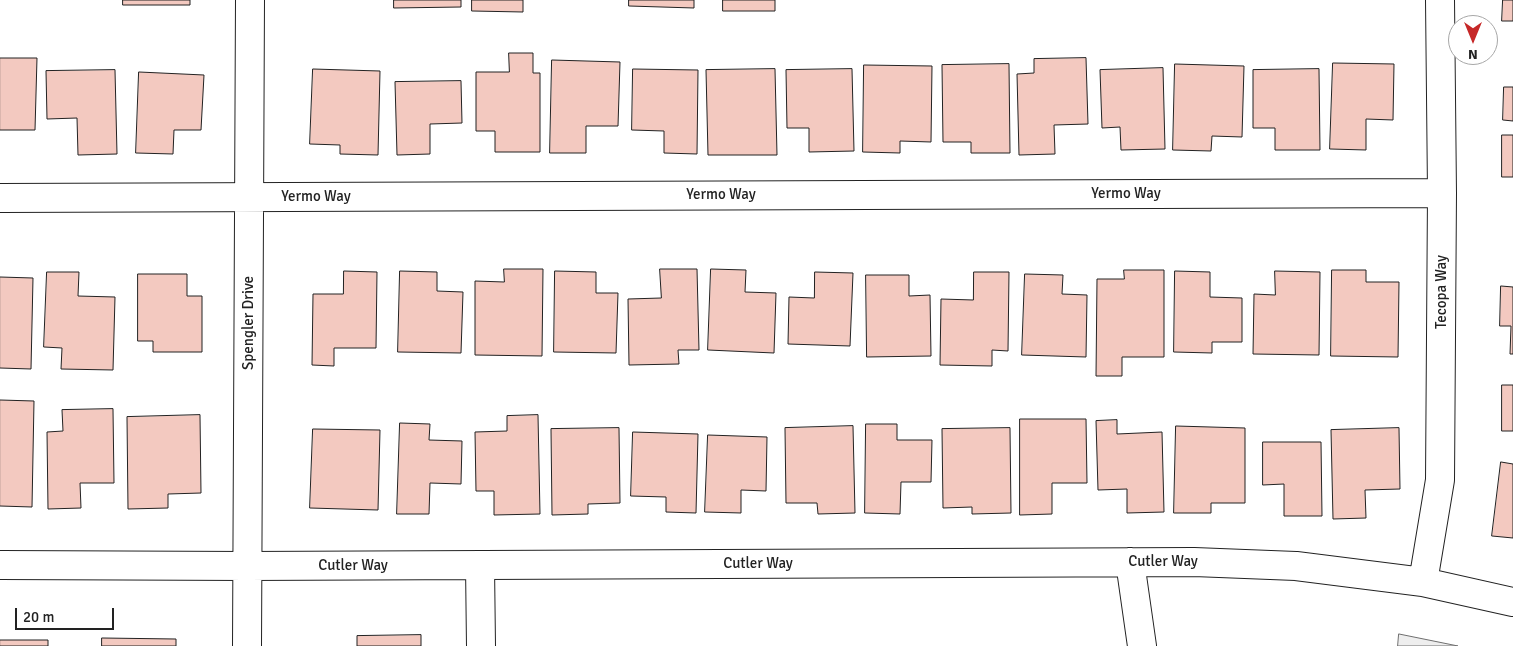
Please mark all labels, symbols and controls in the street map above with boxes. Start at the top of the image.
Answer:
north arrow [1448,15,1498,65]
text: N [1468,46,1478,63]
street label: Yermo Way [1091,185,1161,203]
street label: Yermo Way [686,186,756,204]
street label: Yermo Way [281,188,351,206]
street label: Tecopa Way [1433,255,1451,329]
street label: Spengler Drive [240,276,258,370]
street label: Cutler Way [1128,553,1198,571]
street label: Cutler Way [723,555,793,573]
street label: Cutler Way [318,557,388,575]
scale bar [18,598,116,630]
text: 20 m [23,608,54,626]

